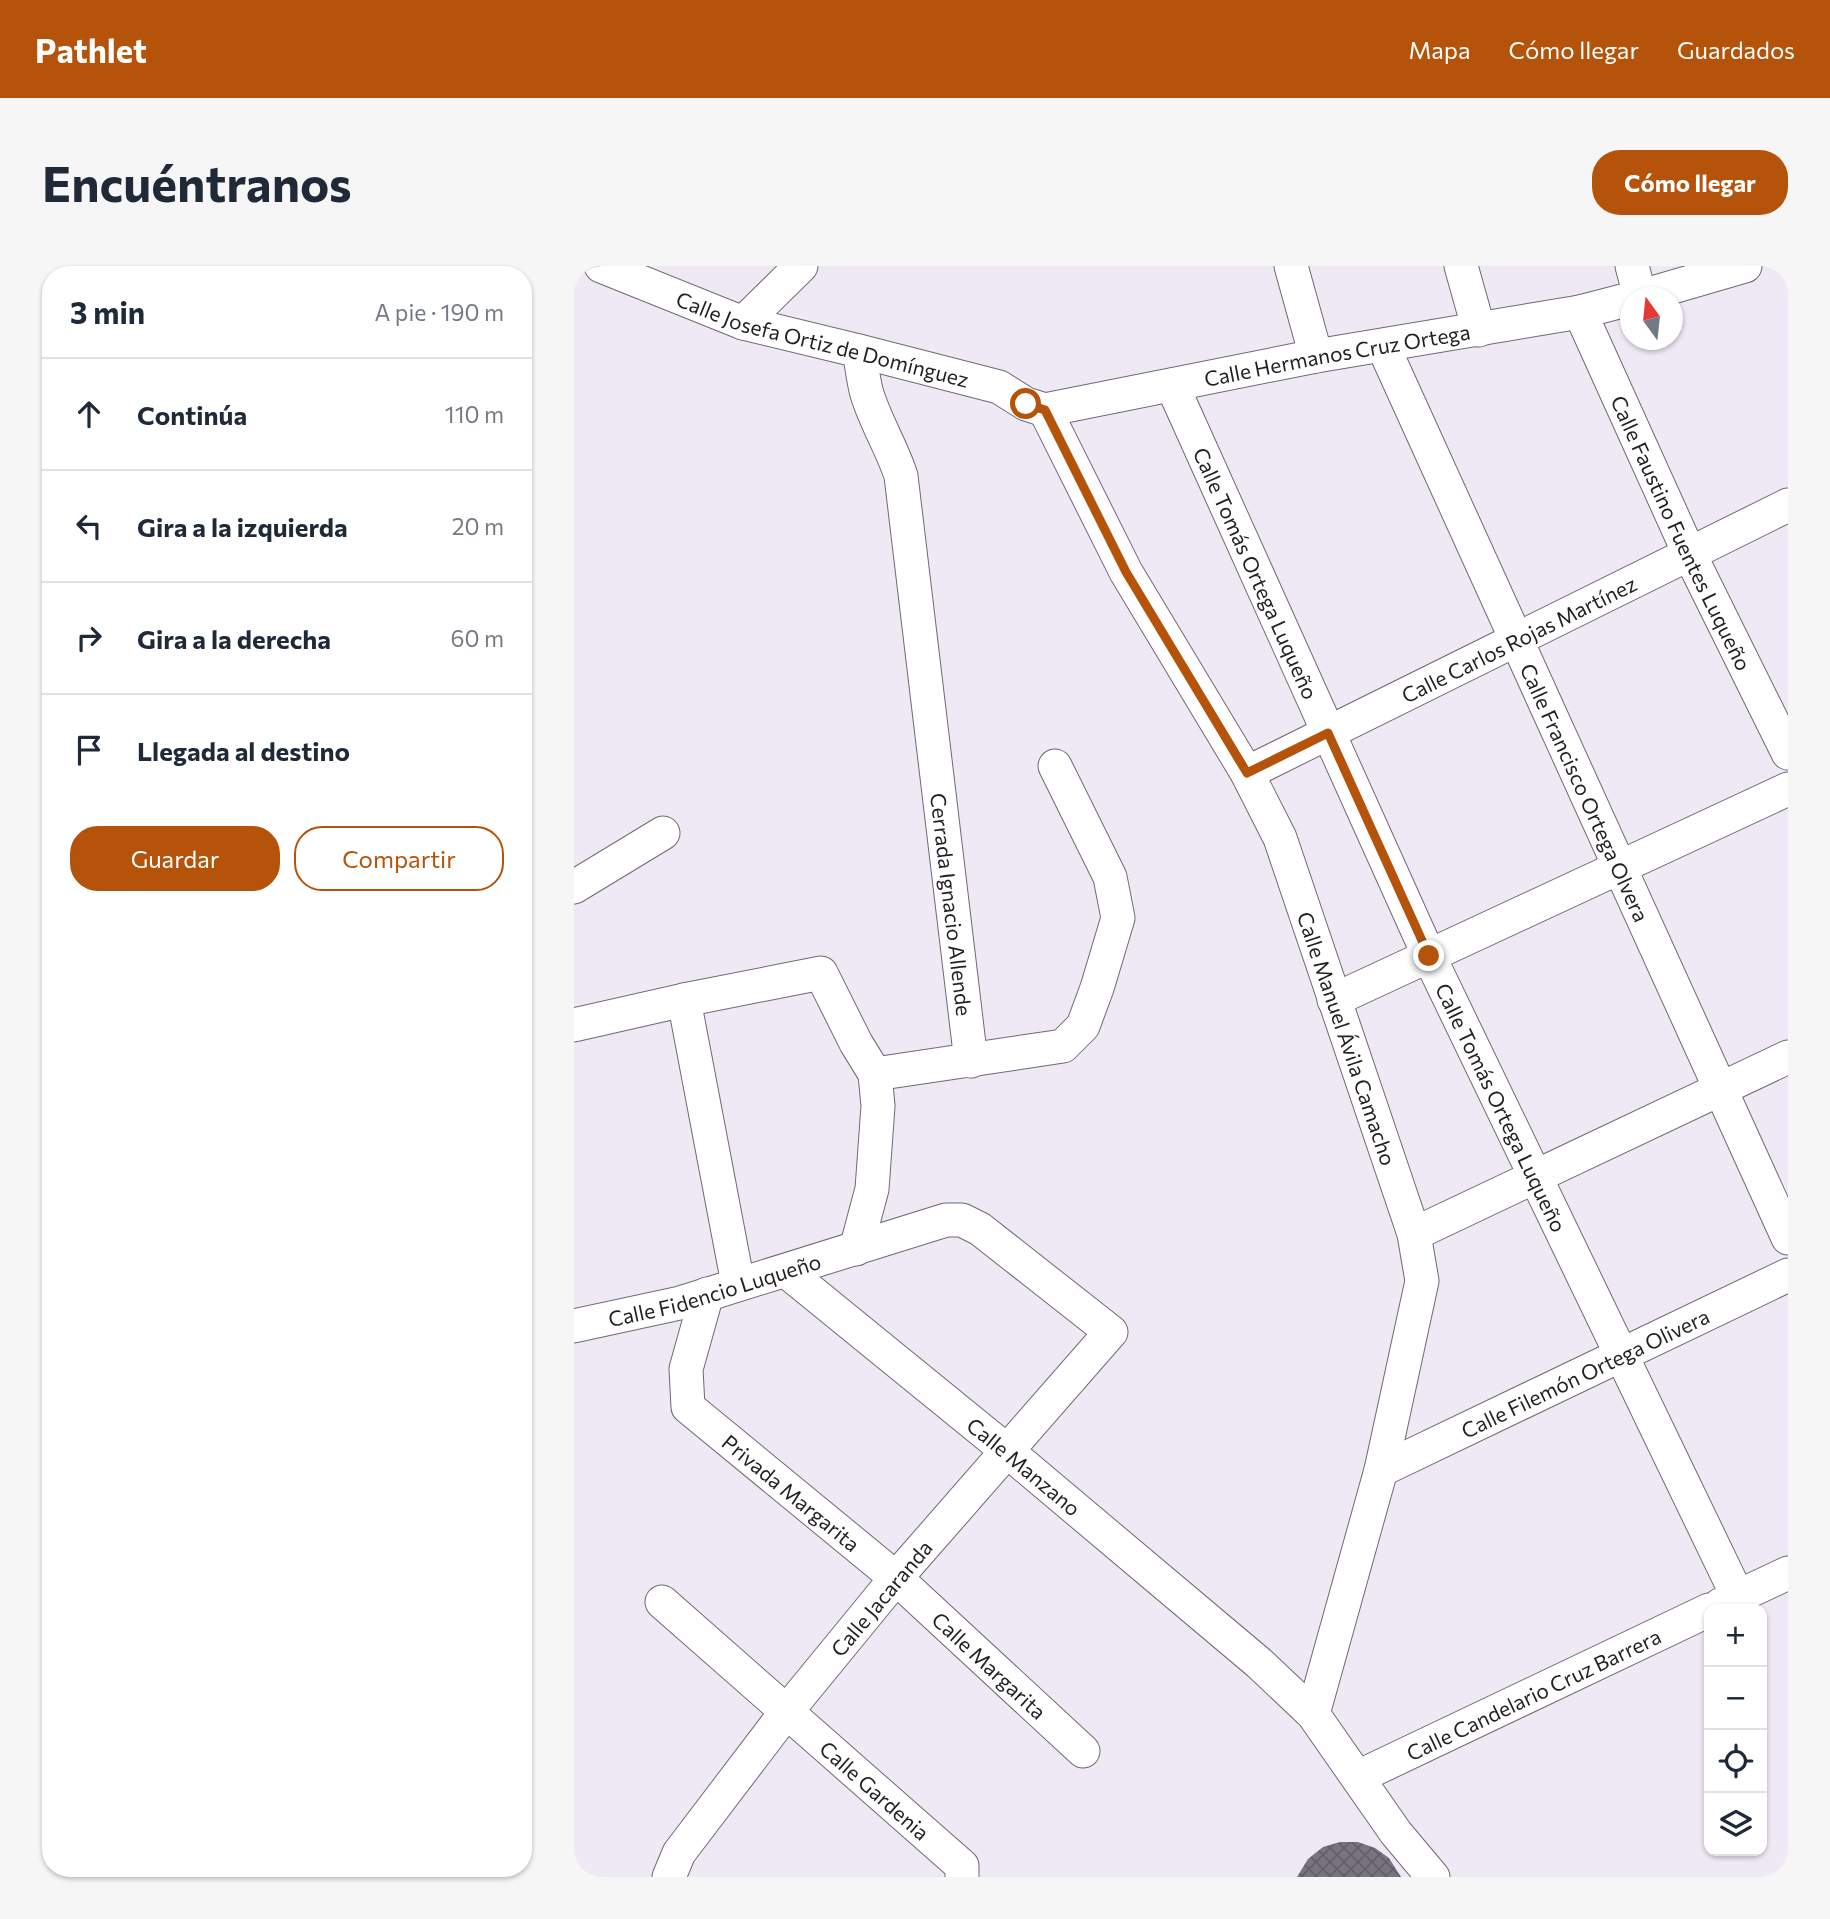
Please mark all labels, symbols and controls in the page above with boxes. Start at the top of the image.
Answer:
text: Pathlet [35,29,147,70]
text: Mapa [1408,35,1471,64]
text: Cómo llegar [1509,35,1639,64]
text: Guardados [1677,35,1795,64]
button: Cómo llegar [1592,150,1788,215]
text: Encuéntranos [42,152,352,212]
street label: Calle Josefa Ortiz de Domínguez [673,285,972,391]
north arrow [1620,287,1683,350]
text: 3 min [70,293,145,330]
text: A pie · 190 m [375,298,504,326]
street label: Calle Hermanos Cruz Ortega [1202,318,1472,391]
route start [1010,388,1041,419]
street label: Calle Faustino Fuentes Luqueño [1607,391,1757,674]
icon: ahead [70,395,108,433]
text: Continúa [137,399,247,430]
text: 110 m [445,400,504,428]
street label: Calle Tomás Ortega Luqueño [1189,443,1324,703]
icon: left [70,507,108,545]
text: Gira a la izquierda [137,511,348,542]
text: 20 m [452,512,504,540]
street label: Calle Carlos Rojas Martínez [1397,570,1640,707]
icon: right [70,619,108,657]
text: Gira a la derecha [137,623,331,654]
text: 60 m [451,624,504,652]
street label: Calle Francisco Ortega Olvera [1516,659,1655,925]
icon: arrive [70,731,108,769]
text: Llegada al destino [137,735,350,766]
street label: Cerrada Ignacio Allende [927,791,978,1017]
button: Guardar [70,826,280,891]
button: Compartir [294,826,504,891]
street label: Calle Manuel Ávila Camacho [1293,908,1402,1168]
route end [1413,940,1444,971]
street label: Calle Tomás Ortega Luqueño [1431,979,1572,1236]
street label: Calle Fidencio Luqueño [606,1247,823,1331]
street label: Calle Filemón Ortega Olivera [1457,1302,1713,1442]
street label: Calle Manzano [963,1411,1086,1520]
street label: Privada Margarita [718,1428,865,1556]
street label: Calle Jacaranda [825,1535,937,1661]
map controls [1704,1604,1767,1856]
button: + [1704,1604,1767,1667]
street label: Calle Margarita [928,1606,1052,1724]
street label: Calle Candelario Cruz Barrera [1402,1622,1664,1765]
button: − [1704,1667,1767,1730]
button: locate [1704,1730,1767,1793]
street label: Calle Gardenia [815,1735,935,1844]
button: layers [1704,1793,1767,1856]

